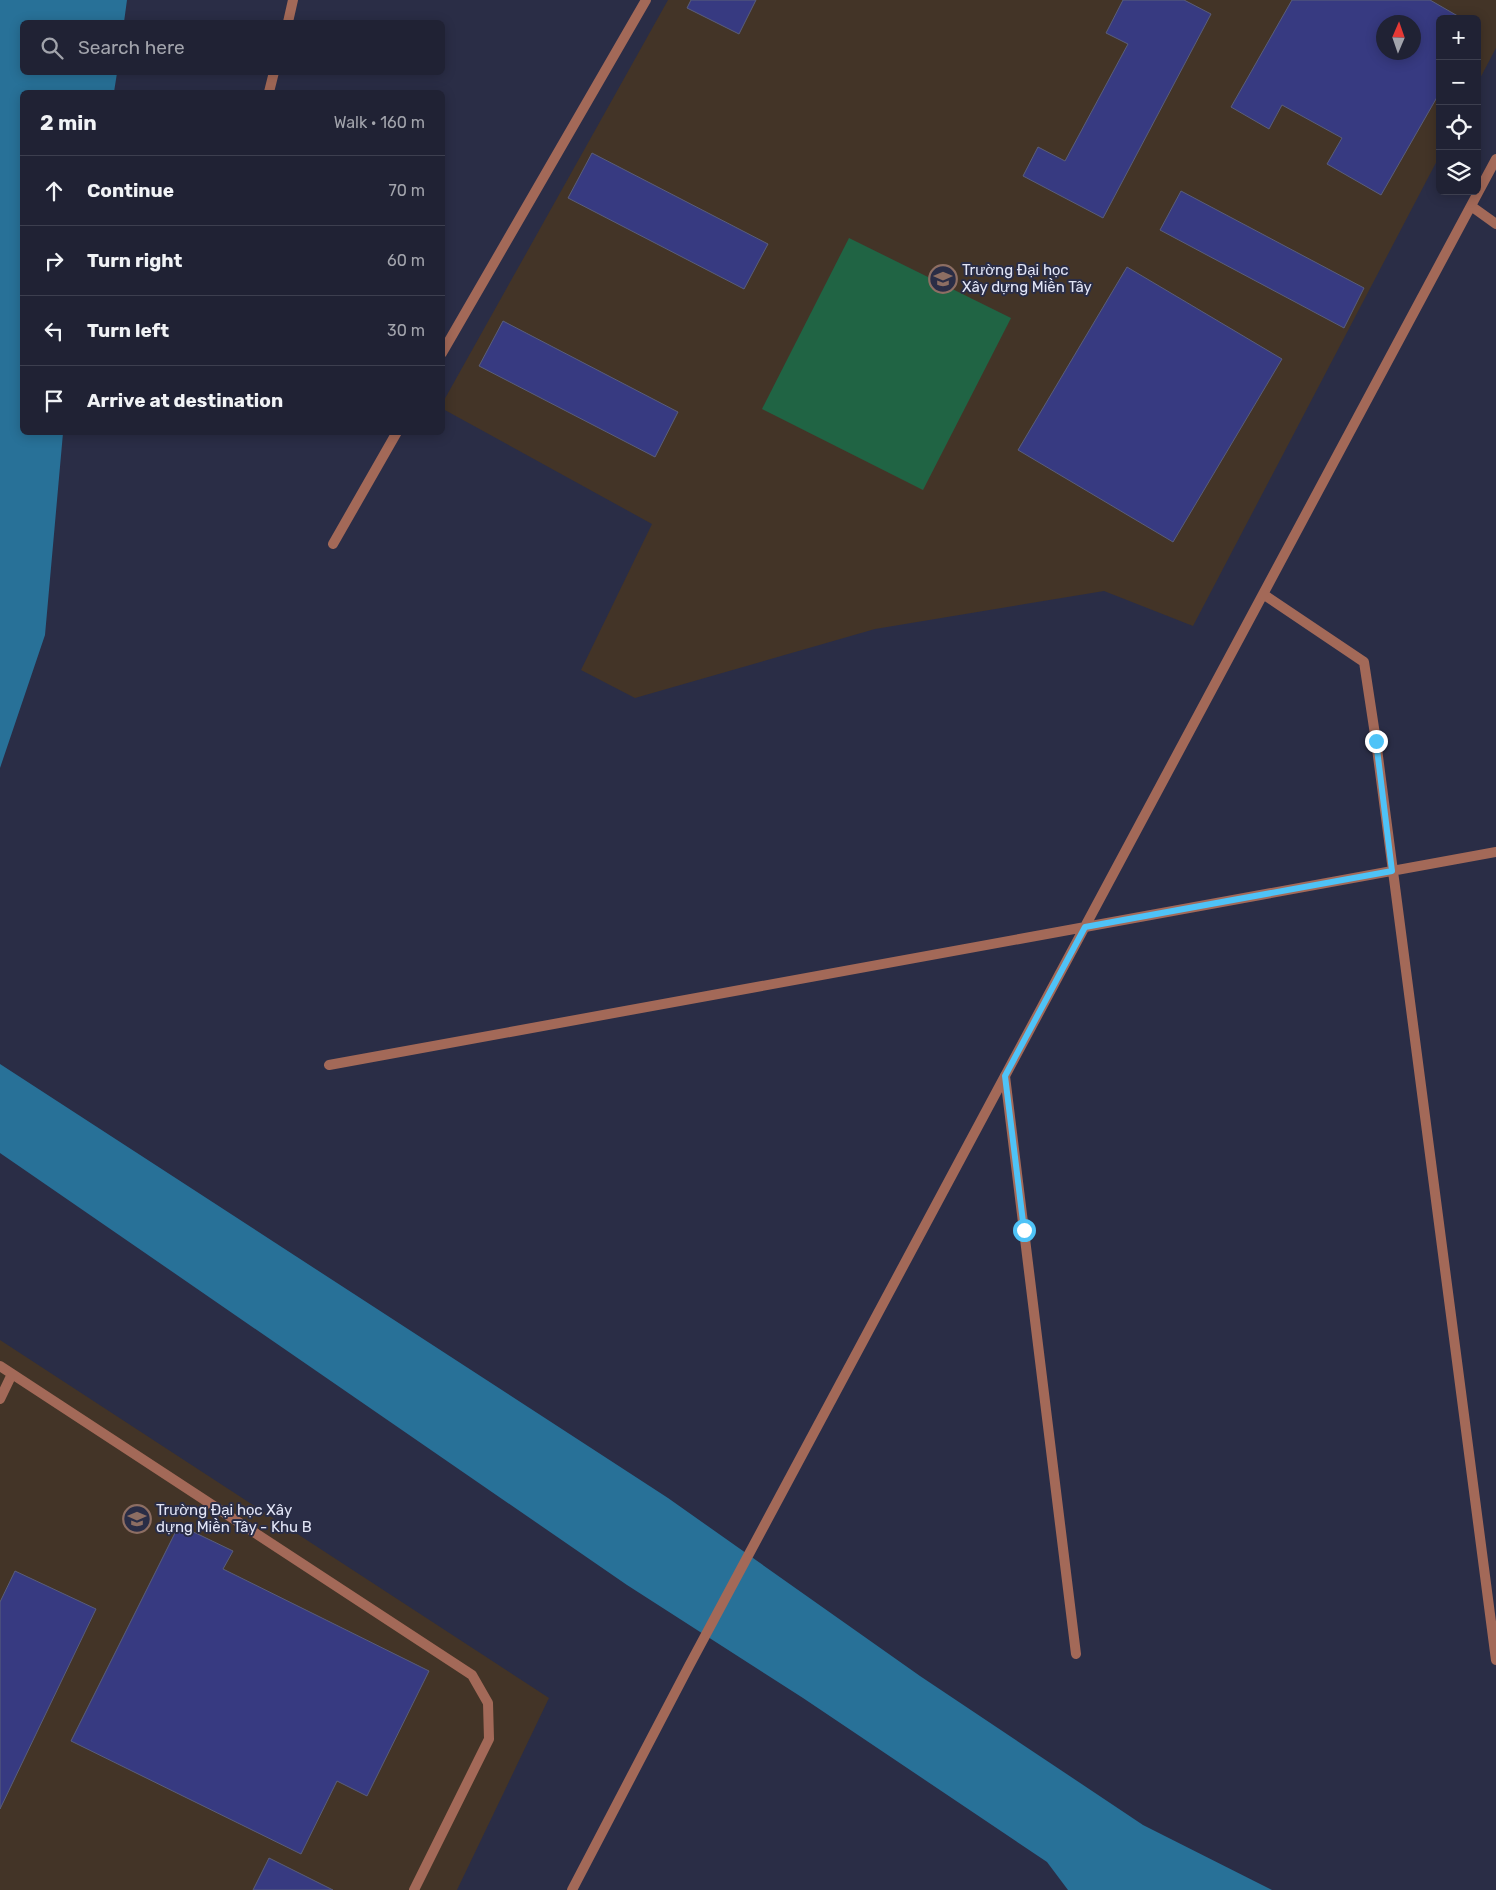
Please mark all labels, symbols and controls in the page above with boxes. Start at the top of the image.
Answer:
north arrow [1376,15,1421,60]
map controls [1436,15,1481,195]
button: + [1436,15,1481,60]
search box [20,20,445,75]
icon: search [38,34,66,62]
text: Search here [78,36,185,59]
button: − [1436,60,1481,105]
button: locate [1436,105,1481,150]
text: 2 min [40,110,97,135]
text: Walk · 160 m [334,113,425,132]
button: layers [1436,150,1481,195]
icon: ahead [40,177,68,205]
text: Continue [87,179,174,202]
text: 70 m [388,181,425,200]
icon: right [40,247,68,275]
text: Turn right [87,249,182,272]
text: 60 m [387,251,425,270]
place label: Trường Đại học Xây dựng Miền Tây [962,261,1092,296]
school or university icon: Trường Đại học Xây dựng Miền Tây [928,264,958,294]
icon: left [40,317,68,345]
text: Turn left [87,319,169,342]
text: 30 m [387,321,425,340]
icon: arrive [40,387,68,415]
text: Arrive at destination [87,389,283,412]
route end [1365,730,1388,753]
route start [1013,1219,1036,1242]
place label: Trường Đại học Xây dựng Miền Tây - Khu B [156,1501,312,1536]
school or university icon: Trường Đại học Xây dựng Miền Tây - Khu B [122,1504,152,1534]

